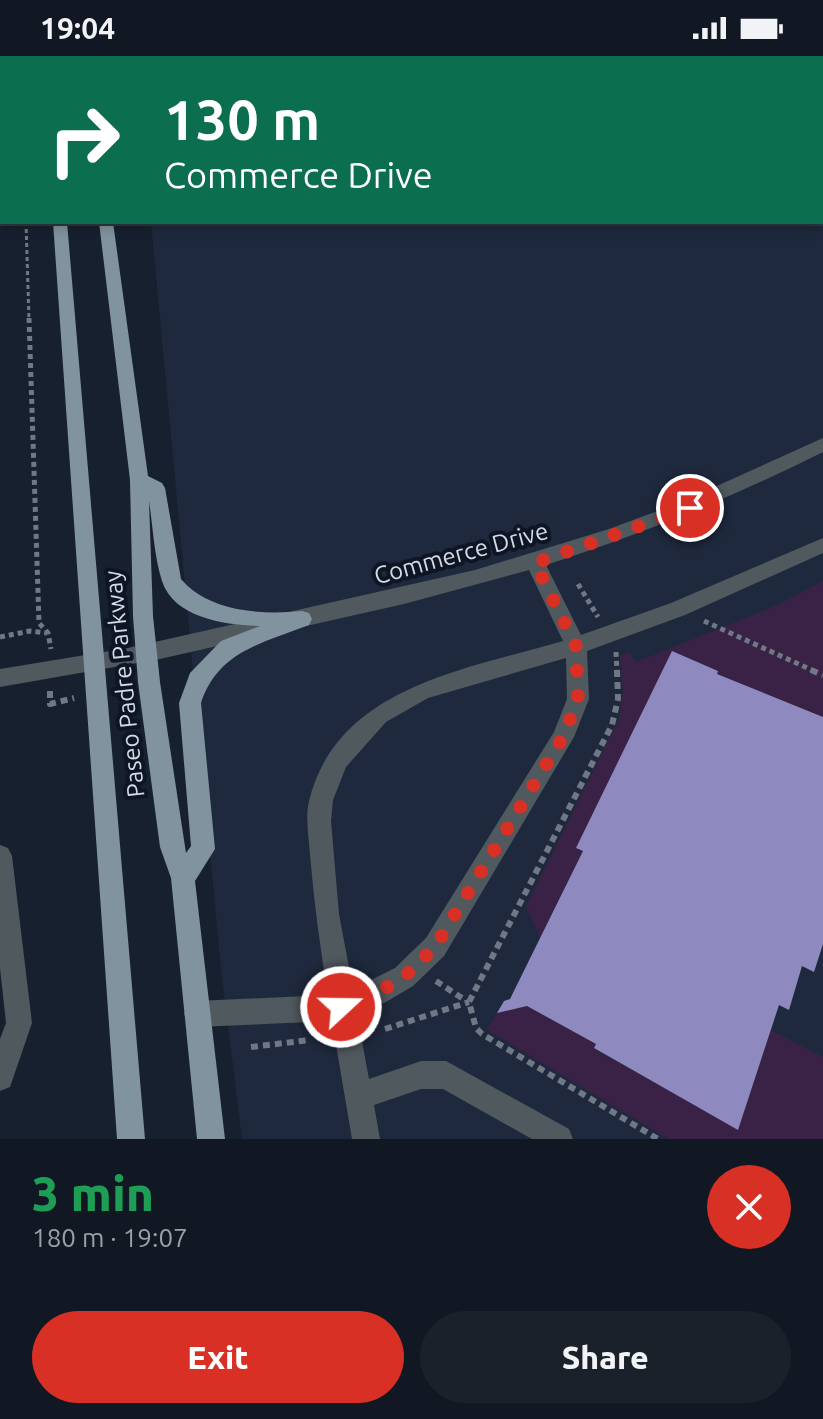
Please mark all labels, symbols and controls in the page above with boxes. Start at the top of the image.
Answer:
text: 19:04 [40,11,115,45]
icon: right [32,88,136,192]
text: 130 m [164,88,320,151]
text: Commerce Drive [164,154,433,195]
pin [656,474,724,542]
icon: arrive [668,486,712,530]
street label: Commerce Drive [371,517,551,589]
street label: Paseo Padre Parkway [99,569,149,799]
position arrow [299,965,383,1049]
button: close [707,1165,791,1249]
text: 3 min [32,1166,154,1220]
text: 180 m · 19:07 [32,1223,188,1252]
button: Exit [32,1311,404,1403]
button: Share [420,1311,791,1403]

